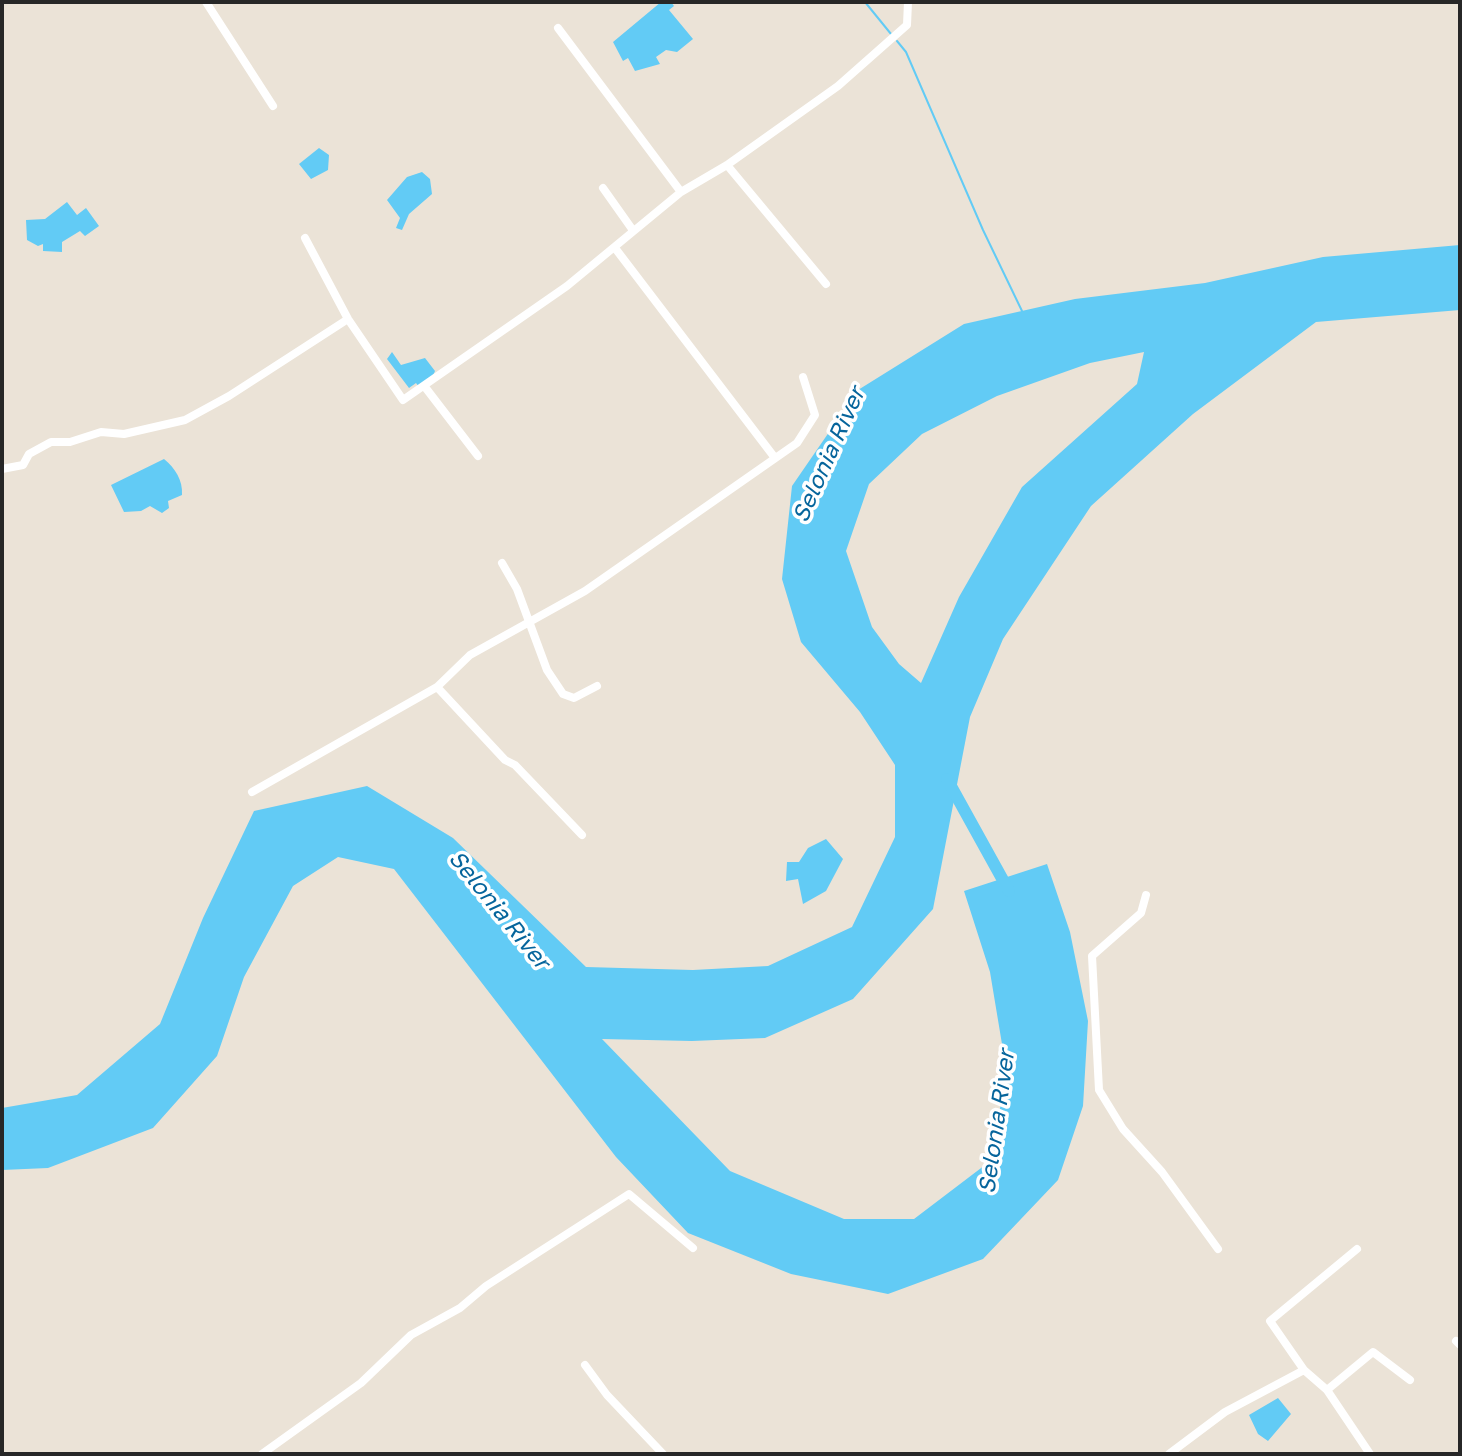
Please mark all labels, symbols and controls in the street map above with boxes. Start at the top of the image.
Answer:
water label: Selonia River [787,383,871,527]
water label: Selonia River [443,845,555,975]
water label: Selonia River [973,1048,1021,1196]

